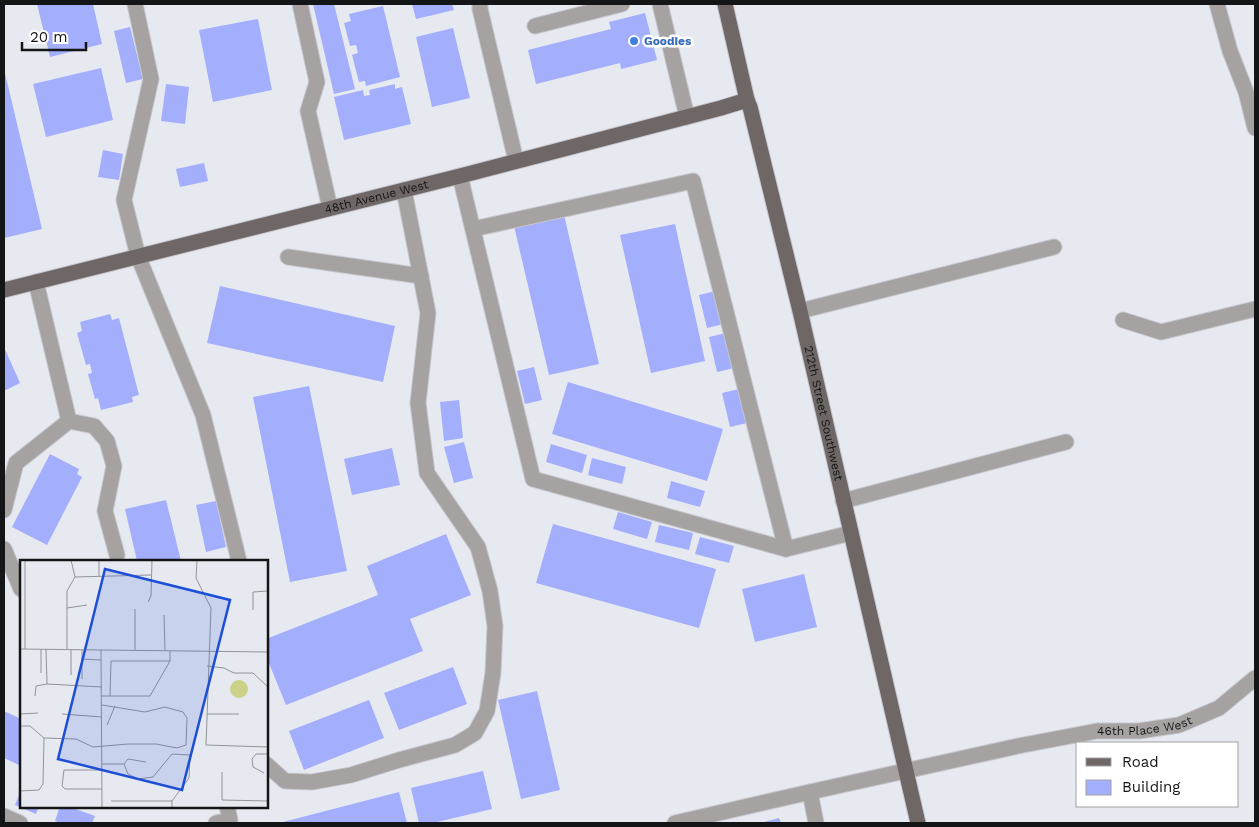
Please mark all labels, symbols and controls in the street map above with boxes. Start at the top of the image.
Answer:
scale bar [22,20,86,52]
text: 20 m [30,28,68,46]
place label: Goodies [644,34,692,48]
marker: Goodies [628,35,640,47]
street label: 48th Avenue West [323,177,430,217]
street label: 212th Street Southwest [801,344,846,482]
inset map [20,560,268,807]
street label: 46th Place West [1097,713,1194,738]
legend [1076,742,1239,807]
text: Road [1122,753,1159,771]
text: Building [1122,778,1180,796]

